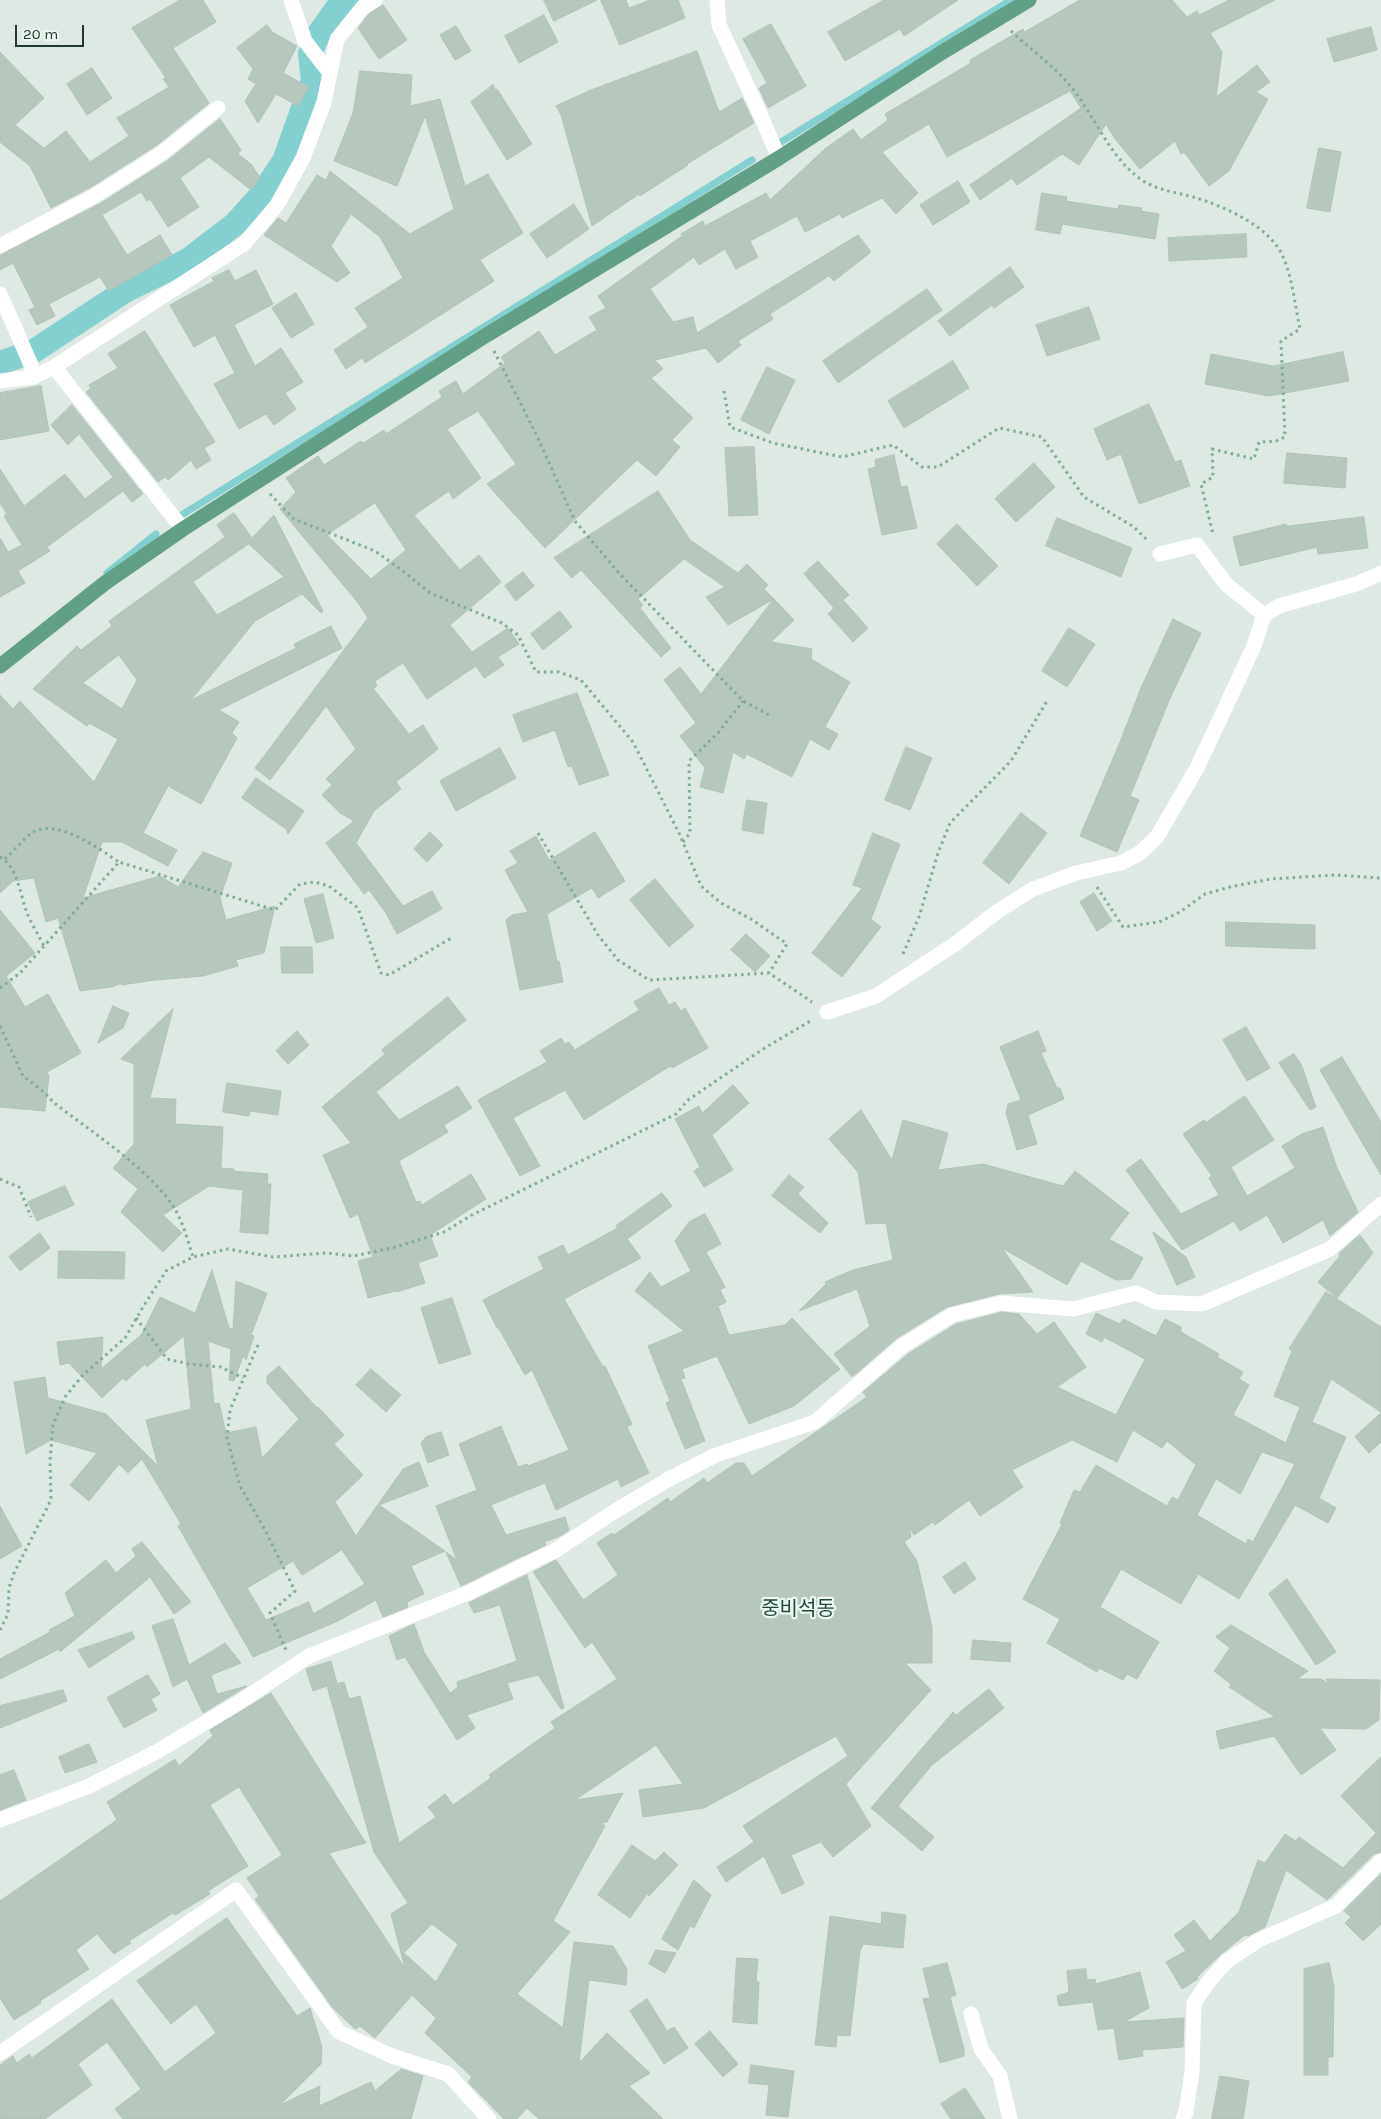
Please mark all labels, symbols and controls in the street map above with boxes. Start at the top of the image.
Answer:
scale bar [18,15,86,47]
text: 20 m [23,25,58,43]
district label: 중비석동 [761,1597,835,1621]

